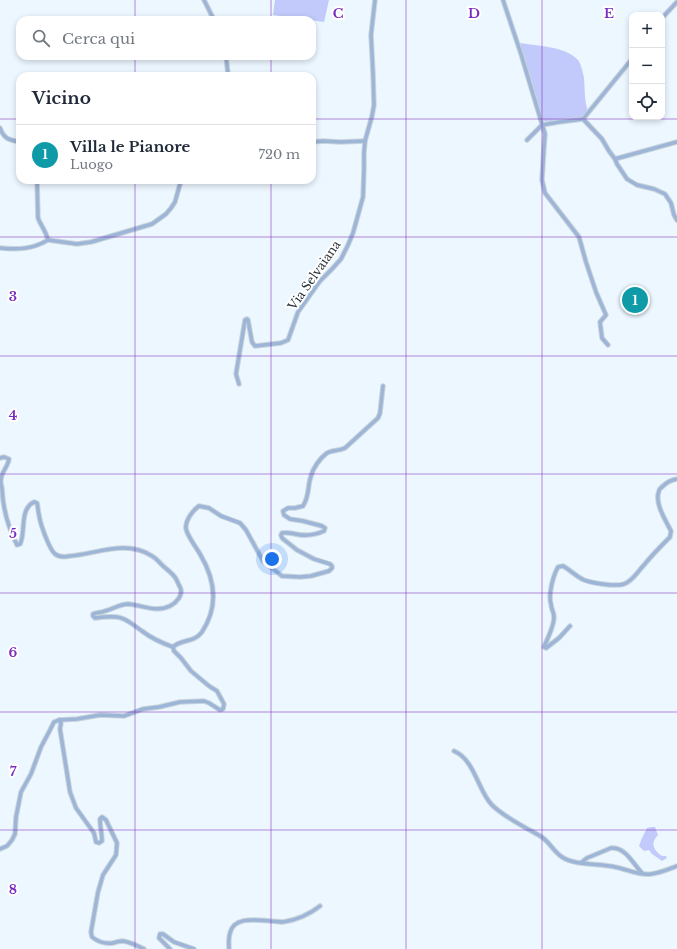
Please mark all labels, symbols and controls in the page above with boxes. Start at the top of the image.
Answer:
text: C [333,5,344,22]
text: D [468,5,480,22]
text: E [604,5,614,22]
map controls [629,12,665,120]
button: + [629,12,665,48]
search box [16,16,316,60]
icon: search [30,27,52,49]
text: Cerca qui [62,29,135,48]
button: − [629,48,665,84]
button: locate [629,84,665,120]
text: Vicino [32,88,91,109]
text: Villa le Pianore [70,137,190,156]
text: 1 [42,146,48,163]
text: 720 m [259,146,300,163]
text: Luogo [70,156,113,173]
street label: Via Selvaiana [284,237,344,313]
pin: 1 [622,285,648,315]
text: 3 [9,288,17,305]
text: 4 [9,407,18,424]
text: 5 [9,525,17,542]
your location [262,549,282,569]
text: 6 [9,644,18,661]
text: 7 [10,763,17,780]
text: 8 [9,881,17,898]

